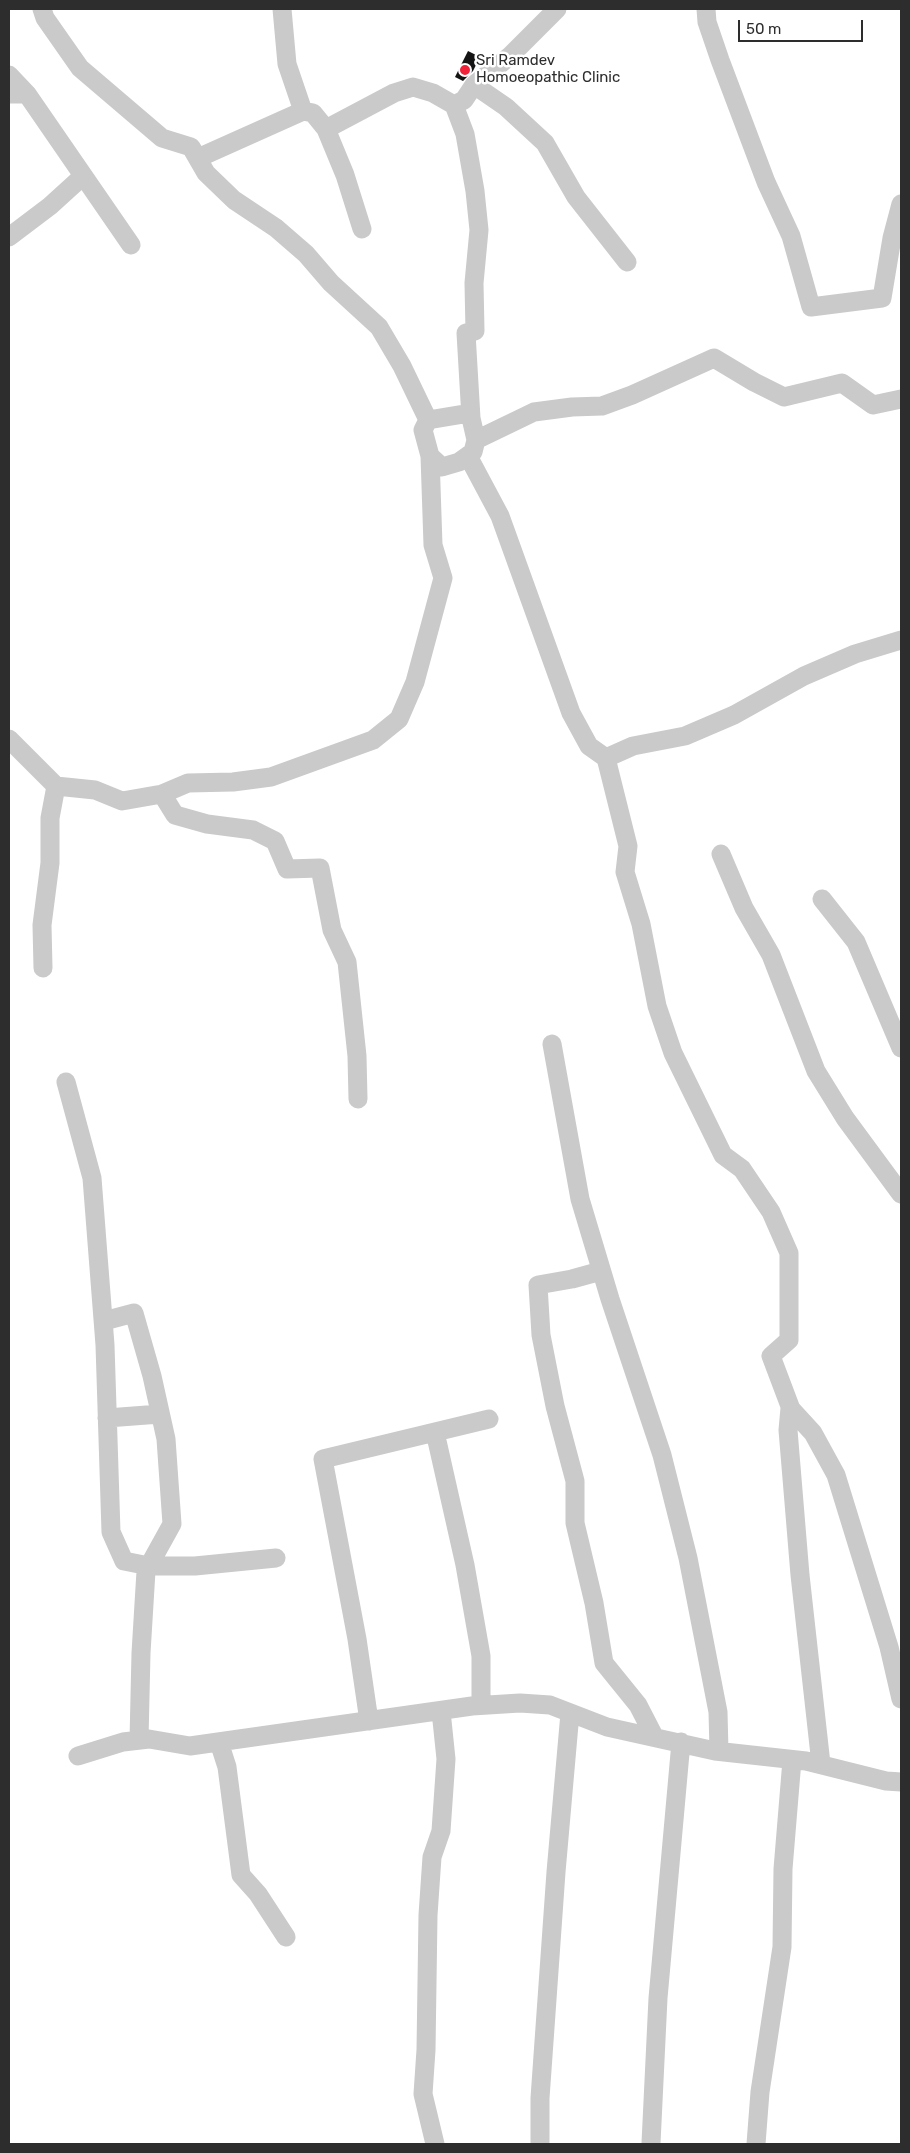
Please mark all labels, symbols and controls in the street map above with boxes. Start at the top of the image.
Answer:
scale bar [740,10,865,42]
text: 50 m [746,20,781,38]
place label: Sri Ramdev Homoeopathic Clinic [476,52,620,87]
marker: Sri Ramdev Homoeopathic Clinic [458,63,472,77]

